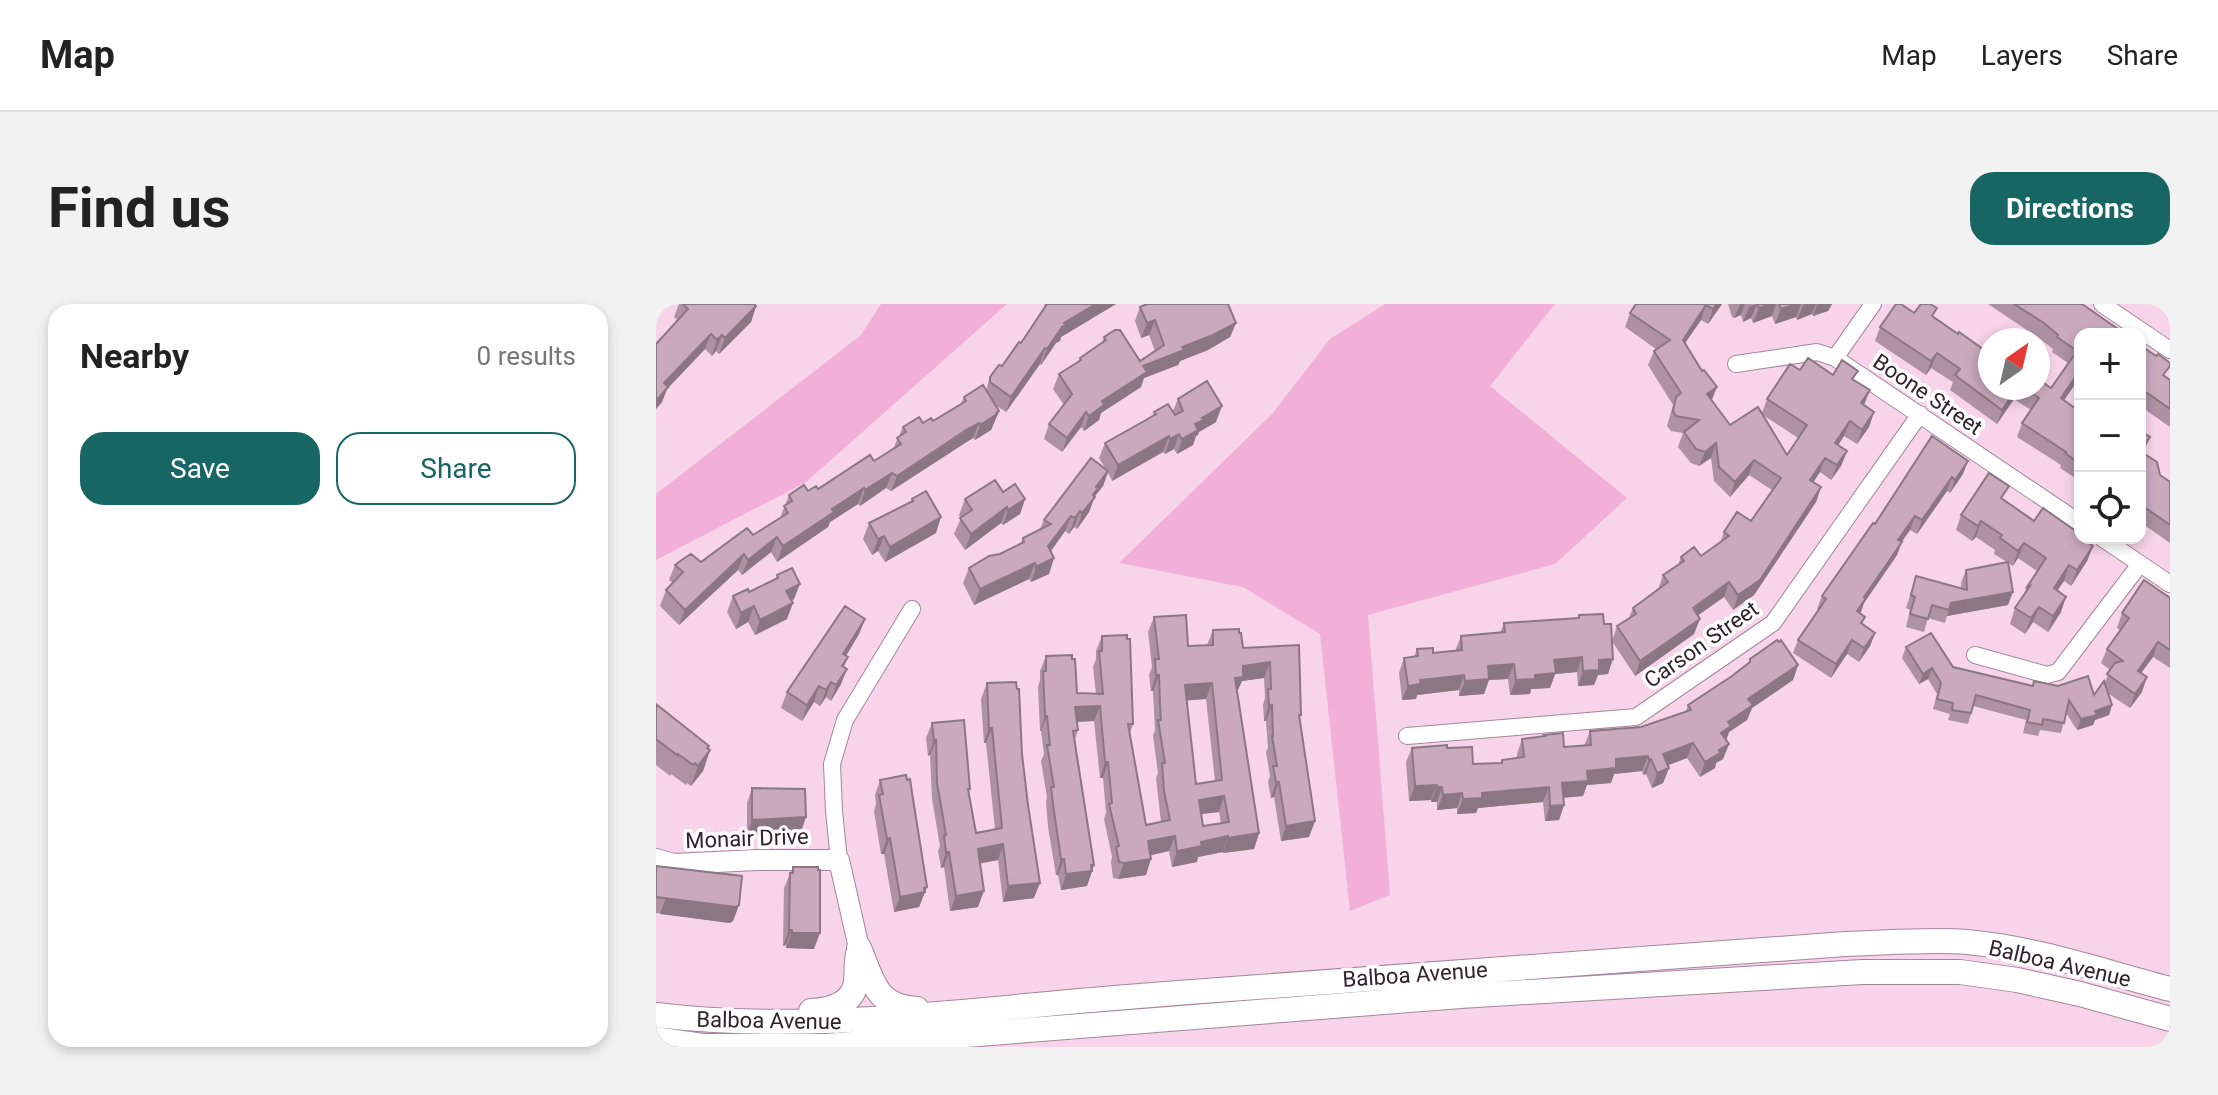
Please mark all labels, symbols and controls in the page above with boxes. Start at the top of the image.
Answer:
text: Map [40,33,115,77]
text: Map [1881,39,1937,72]
text: Layers [1981,39,2063,72]
text: Share [2107,39,2178,72]
button: Directions [1970,172,2170,245]
text: Find us [48,175,231,241]
north arrow [1978,328,2050,400]
map controls [2074,328,2146,544]
button: + [2074,328,2146,400]
text: Nearby [80,336,189,376]
text: 0 results [477,341,576,371]
street label: Boone Street [1868,349,1987,440]
button: − [2074,400,2146,472]
button: Save [80,432,320,505]
button: Share [336,432,576,505]
button: locate [2074,472,2146,544]
street label: Carson Street [1640,596,1763,693]
street label: Monair Drive [685,824,809,853]
street label: Balboa Avenue [1986,935,2133,992]
street label: Balboa Avenue [1342,957,1488,992]
street label: Balboa Avenue [696,1007,842,1034]

